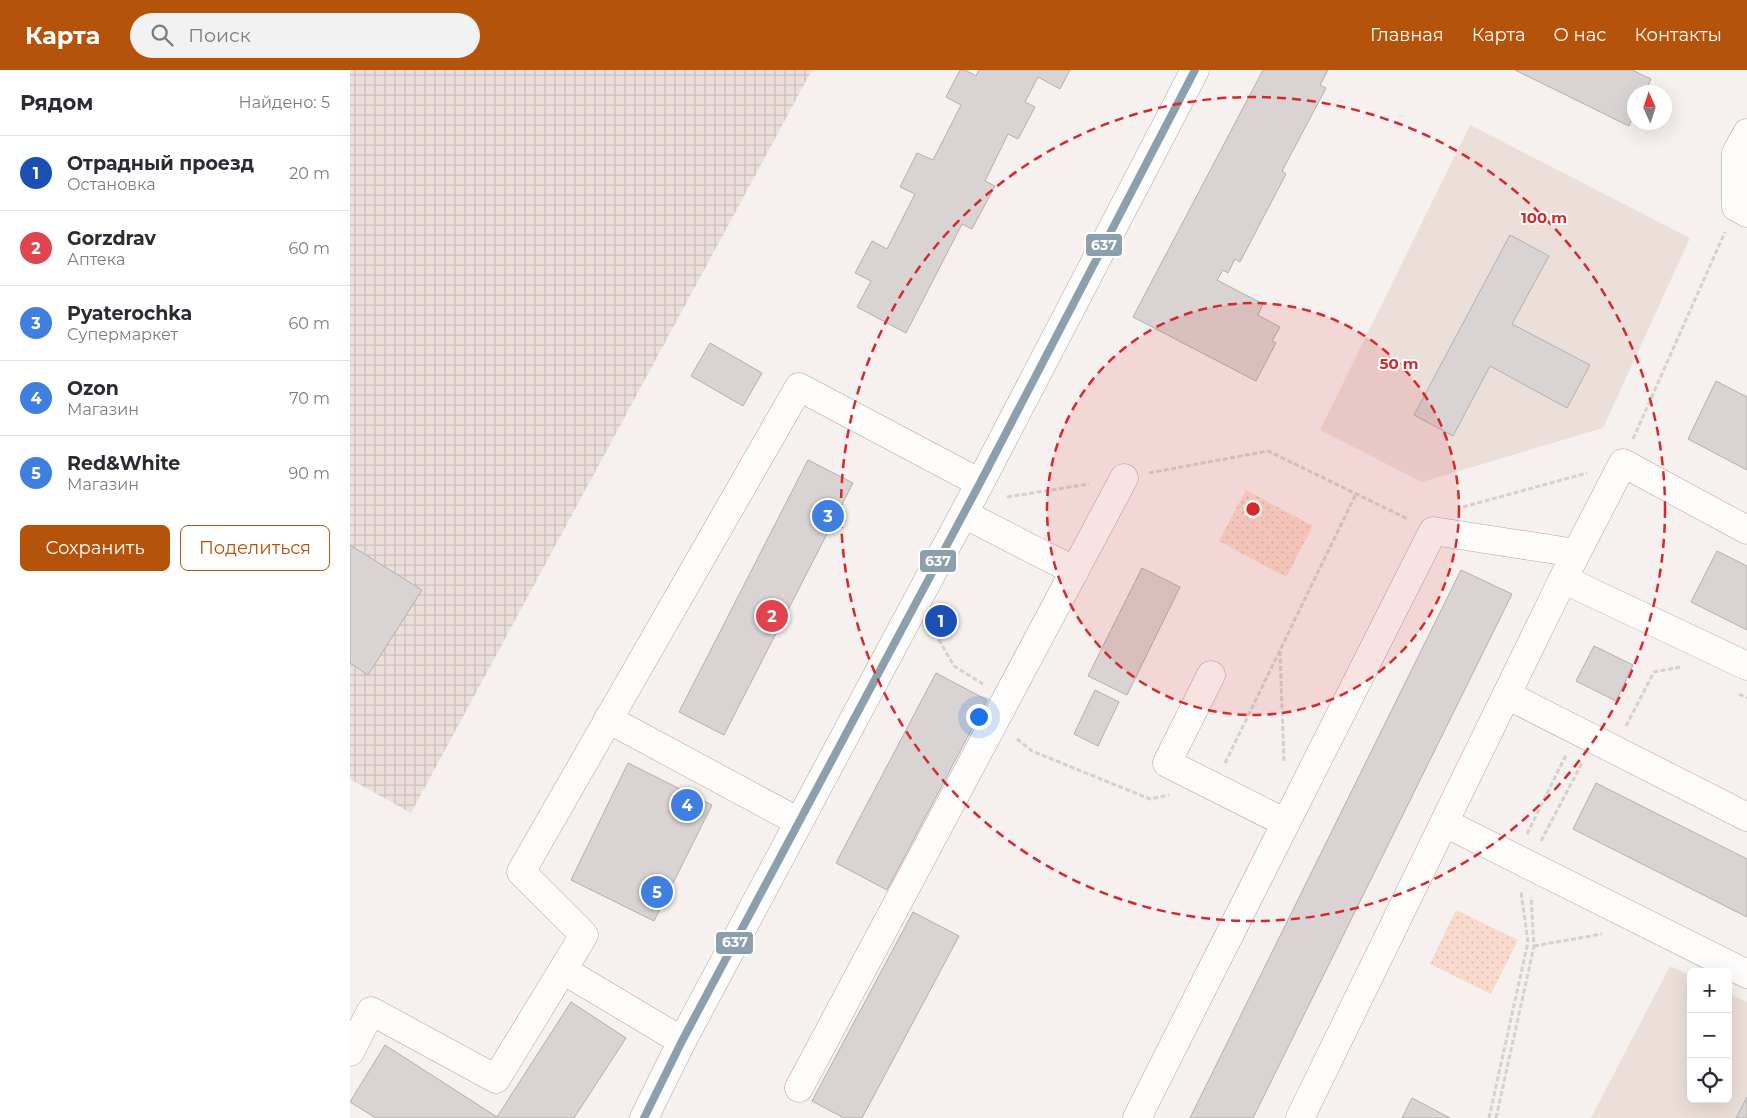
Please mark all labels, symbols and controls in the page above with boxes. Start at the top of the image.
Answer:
search box [130,13,480,58]
text: Карта [25,21,100,50]
icon: search [148,21,176,49]
text: Поиск [188,24,251,47]
text: Главная [1370,24,1444,46]
text: Карта [1472,24,1526,46]
text: О нас [1554,24,1606,46]
text: Контакты [1634,24,1722,46]
north arrow [1627,85,1672,130]
text: Рядом [20,90,93,115]
text: Найдено: 5 [239,93,330,112]
text: Отрадный проезд [67,152,254,175]
text: 1 [33,164,39,183]
text: 20 m [289,164,330,183]
text: Остановка [67,175,156,194]
text: 100 m [1521,208,1567,227]
text: Gorzdrav [67,227,156,250]
line badge: 637 [1085,233,1123,257]
text: 637 [1091,236,1117,254]
text: 2 [31,239,41,258]
text: 60 m [288,239,330,258]
text: Аптека [67,250,125,269]
text: Pyaterochka [67,302,192,325]
text: 3 [31,314,41,333]
text: 60 m [288,314,330,333]
text: Супермаркет [67,325,178,344]
text: 50 m [1379,354,1419,373]
text: Ozon [67,377,119,400]
text: 4 [30,389,42,408]
text: 70 m [289,389,330,408]
text: Магазин [67,400,139,419]
text: Red&White [67,452,180,475]
text: 5 [31,464,41,483]
text: 90 m [288,464,330,483]
text: Магазин [67,475,139,494]
pin: 3 [812,497,844,535]
centre of rings [1244,500,1262,518]
button: Сохранить [20,525,170,571]
button: Поделиться [180,525,330,571]
line badge: 637 [919,549,957,573]
text: 637 [925,552,951,570]
pin: 2 [756,597,788,635]
pin: 1 [925,602,957,640]
your location [966,704,992,730]
pin: 4 [671,786,703,824]
pin: 5 [641,873,673,911]
line badge: 637 [715,931,754,955]
text: 637 [722,933,748,951]
map controls [1687,968,1732,1103]
button: + [1687,968,1732,1013]
button: − [1687,1013,1732,1058]
button: locate [1687,1058,1732,1103]

